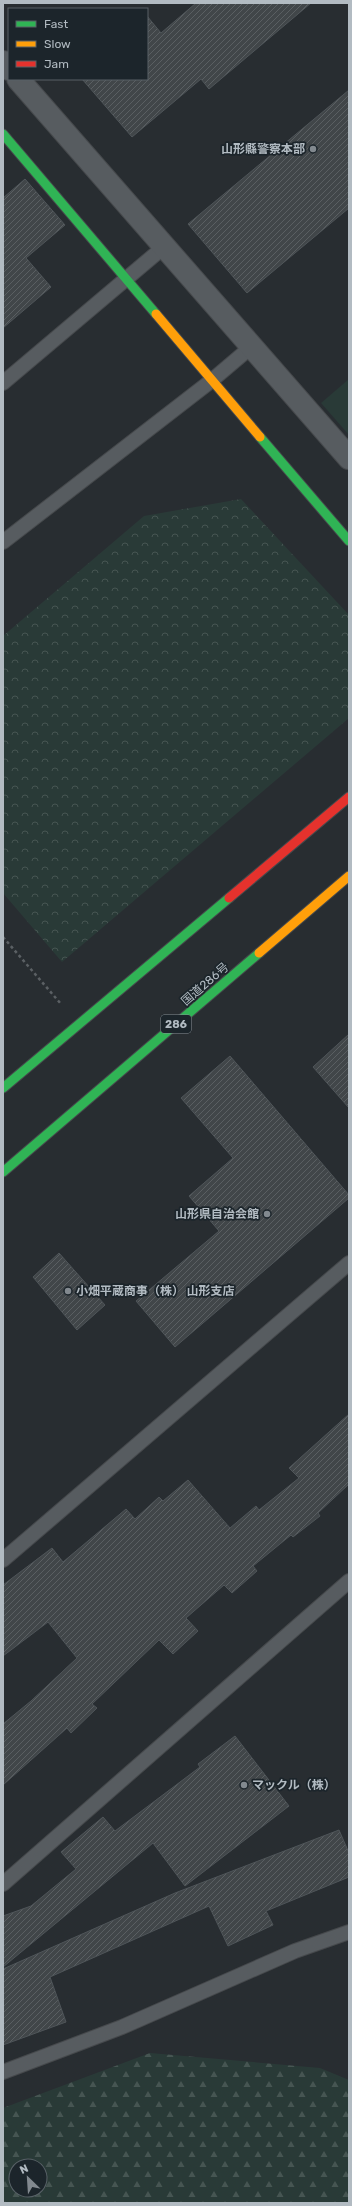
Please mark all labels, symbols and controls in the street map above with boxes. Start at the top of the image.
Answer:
legend [8,8,148,80]
text: Fast [44,17,68,31]
text: Slow [44,37,71,51]
text: Jam [44,57,69,71]
place label: 山形縣警察本部 [221,142,305,156]
marker: 山形縣警察本部 [308,144,318,154]
street label: 国道286号 [179,960,231,1008]
road number: 286 [161,1015,191,1033]
place label: 山形県自治会館 [175,1207,259,1221]
marker: 山形県自治会館 [262,1209,272,1219]
place label: 小畑平蔵商事（株） 山形支店 [76,1284,235,1298]
marker: 小畑平蔵商事（株） 山形支店 [63,1286,73,1296]
place label: マックル（株） [252,1778,336,1792]
marker: マックル（株） [239,1780,249,1790]
north arrow [8,2158,48,2198]
text: N [18,2162,30,2177]

